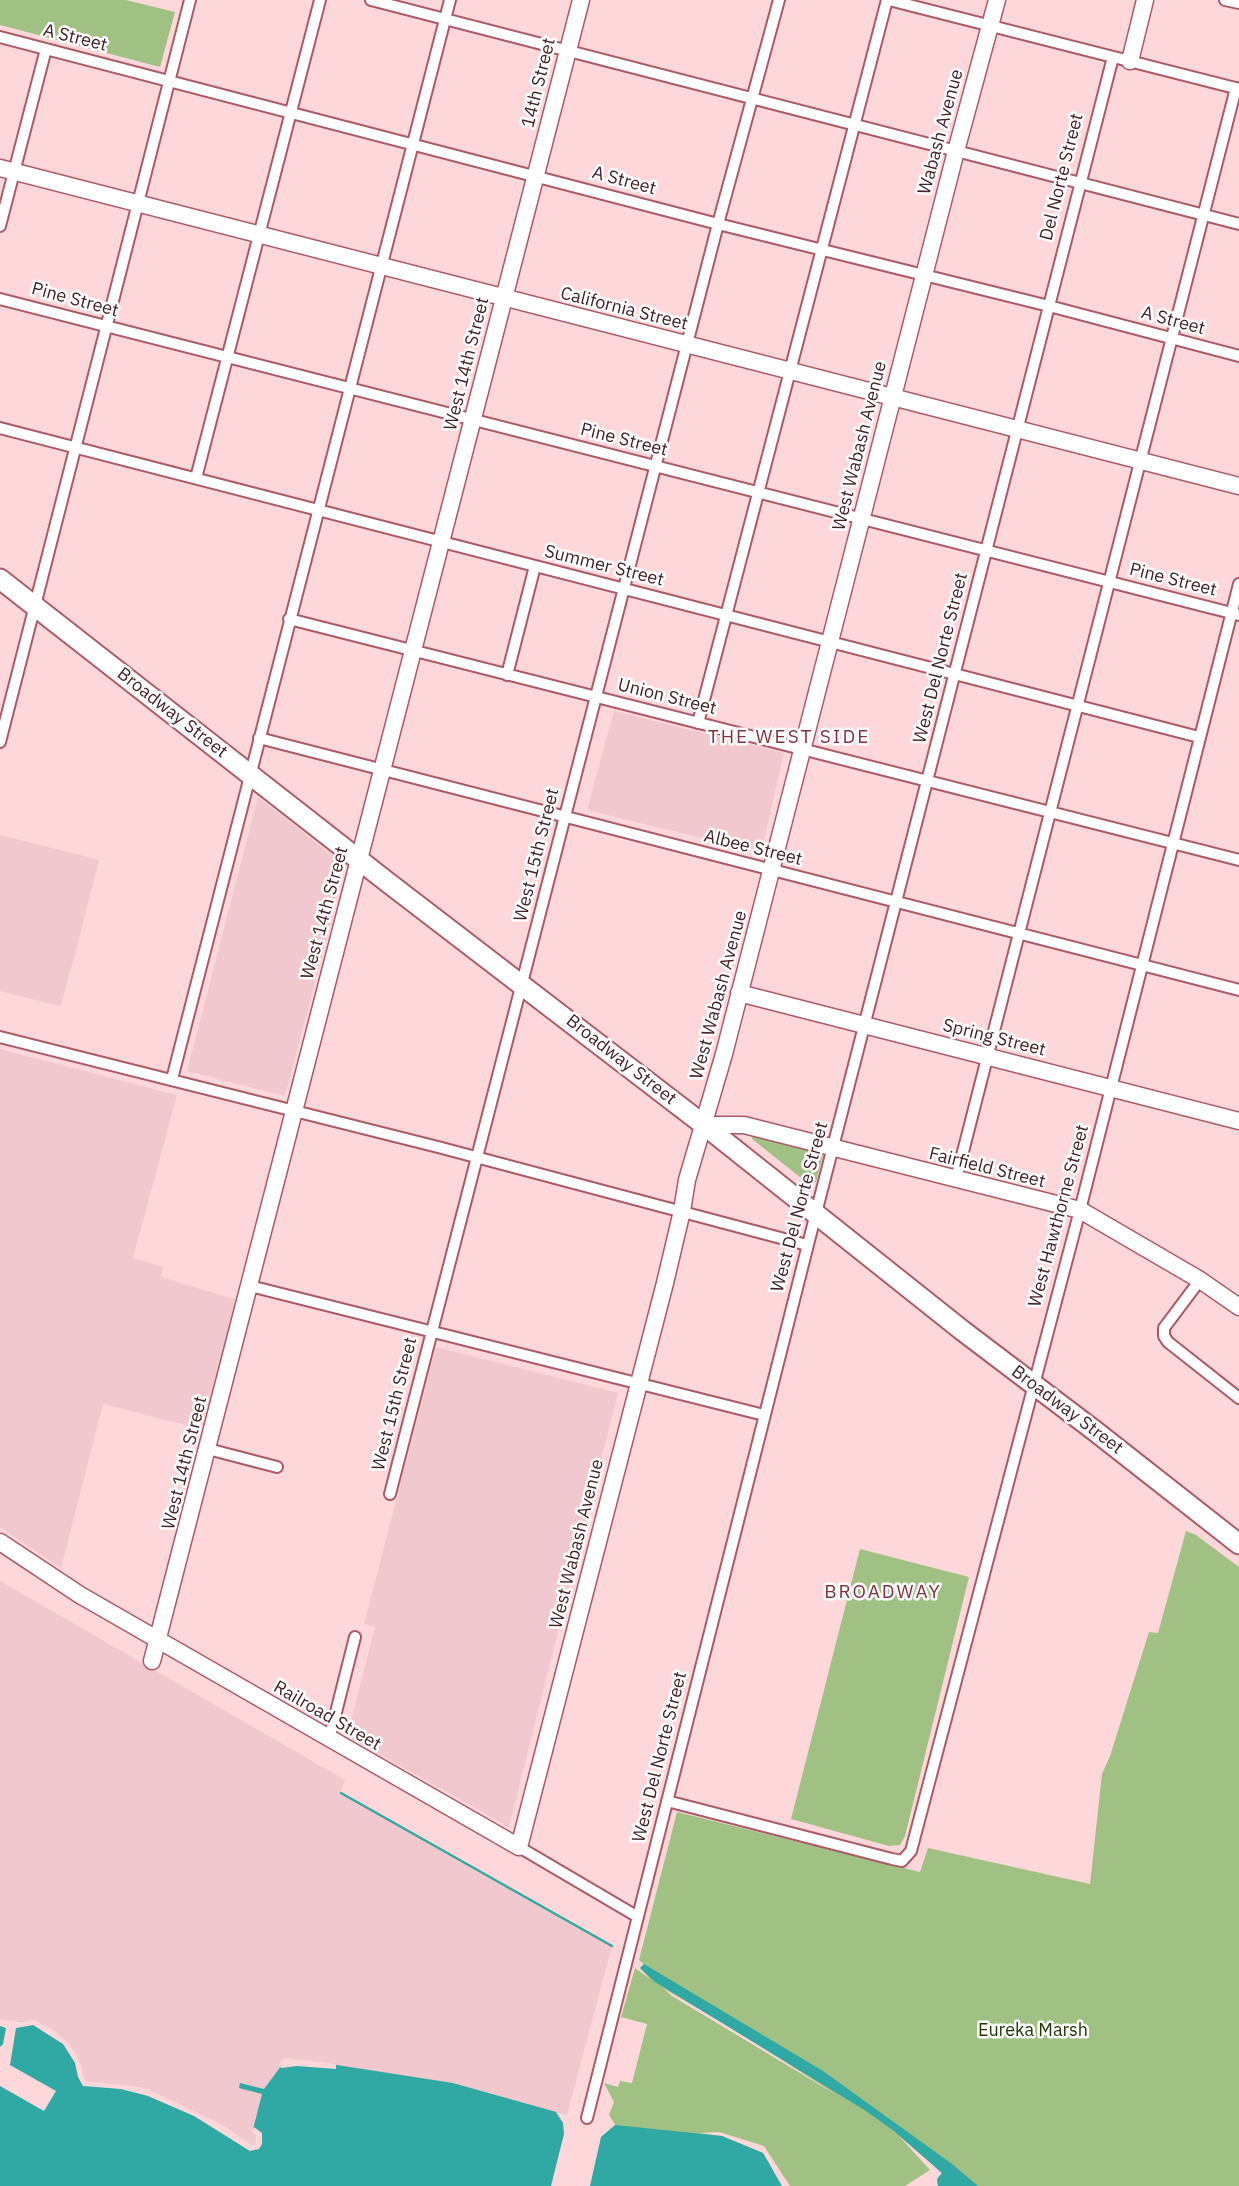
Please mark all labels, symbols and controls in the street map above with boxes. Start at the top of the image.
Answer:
street label: A Street [41,20,109,56]
street label: 14th Street [517,36,561,130]
street label: Wabash Avenue [914,67,968,197]
street label: Del Norte Street [1036,111,1088,243]
street label: A Street [590,162,658,200]
street label: Pine Street [29,278,121,322]
street label: California Street [558,283,690,335]
street label: West 14th Street [440,295,494,433]
street label: A Street [1139,302,1207,340]
street label: West Wabash Avenue [829,359,891,533]
street label: Pine Street [578,419,670,461]
street label: Summer Street [542,541,666,591]
street label: Pine Street [1127,559,1219,601]
street label: West Del Norte Street [909,570,973,746]
street label: Broadway Street [112,663,232,763]
street label: Union Street [615,674,719,720]
district label: THE WEST SIDE [709,727,869,749]
street label: West 15th Street [510,786,564,924]
street label: Albee Street [702,825,804,871]
street label: West 14th Street [297,844,353,982]
street label: West Wabash Avenue [686,908,752,1082]
street label: Broadway Street [561,1010,681,1110]
street label: Spring Street [940,1015,1048,1061]
street label: West Del Norte Street [767,1120,833,1294]
street label: West Hawthorne Street [1024,1122,1094,1310]
street label: Fairfield Street [927,1143,1047,1193]
street label: West 15th Street [368,1335,422,1473]
street label: Broadway Street [1007,1361,1127,1459]
street label: West 14th Street [158,1394,212,1532]
street label: West Wabash Avenue [546,1457,608,1631]
district label: BROADWAY [825,1582,941,1604]
street label: West Del Norte Street [628,1669,692,1845]
street label: Railroad Street [269,1676,385,1756]
park label: Eureka Marsh [978,2020,1088,2042]

